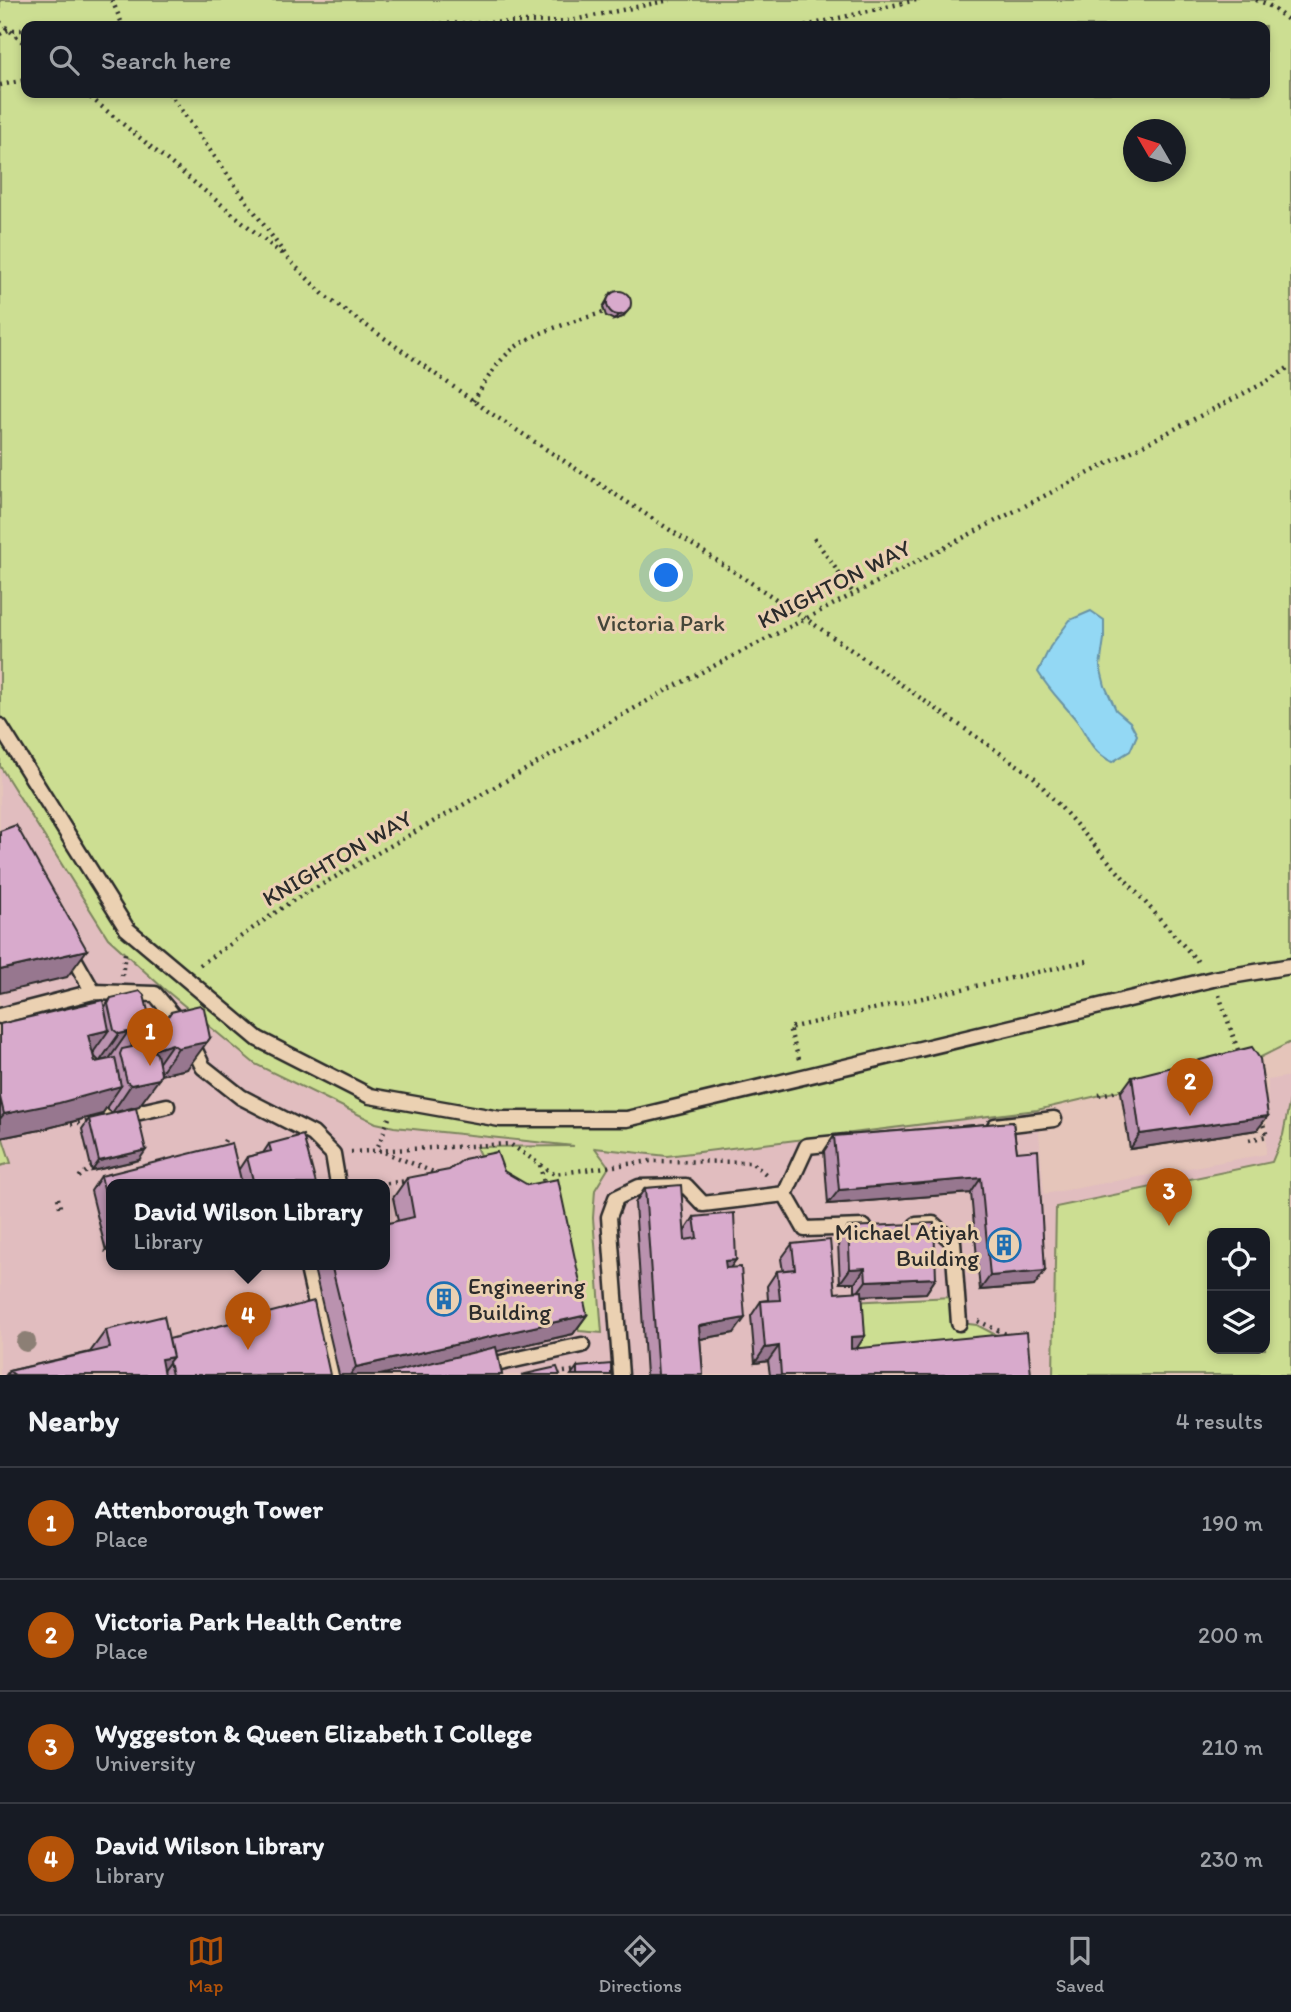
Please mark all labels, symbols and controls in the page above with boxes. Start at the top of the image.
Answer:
search box [21,21,1270,98]
icon: search [45,41,83,79]
text: Search here [101,44,231,76]
north arrow [1123,119,1186,182]
street label: KNIGHTON WAY [753,533,915,635]
your location [649,558,683,592]
park label: Victoria Park [597,609,725,637]
street label: KNIGHTON WAY [257,804,417,912]
pin: 1 [127,1008,173,1066]
pin: 2 [1167,1058,1213,1116]
pin: 3 [1146,1168,1192,1226]
popup [106,1179,390,1270]
text: David Wilson Library [133,1195,363,1227]
place label: Michael Atiyah Building [835,1218,979,1272]
building icon: Michael Atiyah Building [985,1226,1023,1264]
text: Library [133,1227,203,1255]
map controls [1207,1228,1270,1354]
button: locate [1207,1228,1270,1291]
place label: Engineering Building [468,1272,585,1326]
building icon: Engineering Building [425,1280,463,1318]
button: layers [1207,1291,1270,1354]
pin: 4 [225,1292,271,1350]
text: Nearby [28,1402,119,1439]
text: 4 results [1176,1407,1263,1435]
text: Attenborough Tower [95,1493,323,1525]
text: 1 [46,1509,56,1537]
text: 190 m [1202,1509,1263,1537]
text: Place [95,1525,148,1553]
text: Victoria Park Health Centre [95,1605,402,1637]
text: 2 [45,1621,57,1649]
text: 200 m [1198,1621,1263,1649]
text: Place [95,1637,148,1665]
text: Wyggeston & Queen Elizabeth I College [95,1717,532,1749]
text: 3 [45,1733,57,1761]
text: 210 m [1202,1733,1263,1761]
text: University [95,1749,195,1777]
text: David Wilson Library [95,1829,324,1861]
text: 4 [44,1845,58,1873]
text: 230 m [1200,1845,1263,1873]
text: Library [95,1861,164,1889]
tab: Map [187,1932,225,1997]
tab: Directions [598,1932,682,1997]
tab: Saved [1056,1932,1104,1997]

